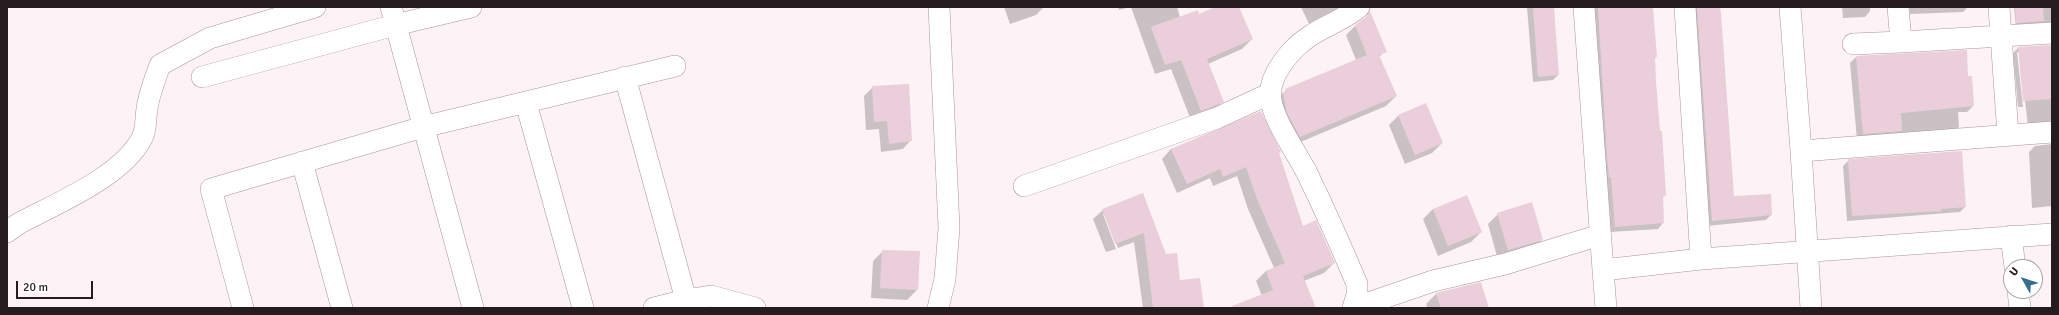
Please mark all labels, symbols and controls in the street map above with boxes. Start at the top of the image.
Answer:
north arrow [2003,259,2043,299]
text: U [2007,265,2021,279]
scale bar [18,273,95,299]
text: 20 m [23,280,48,295]

